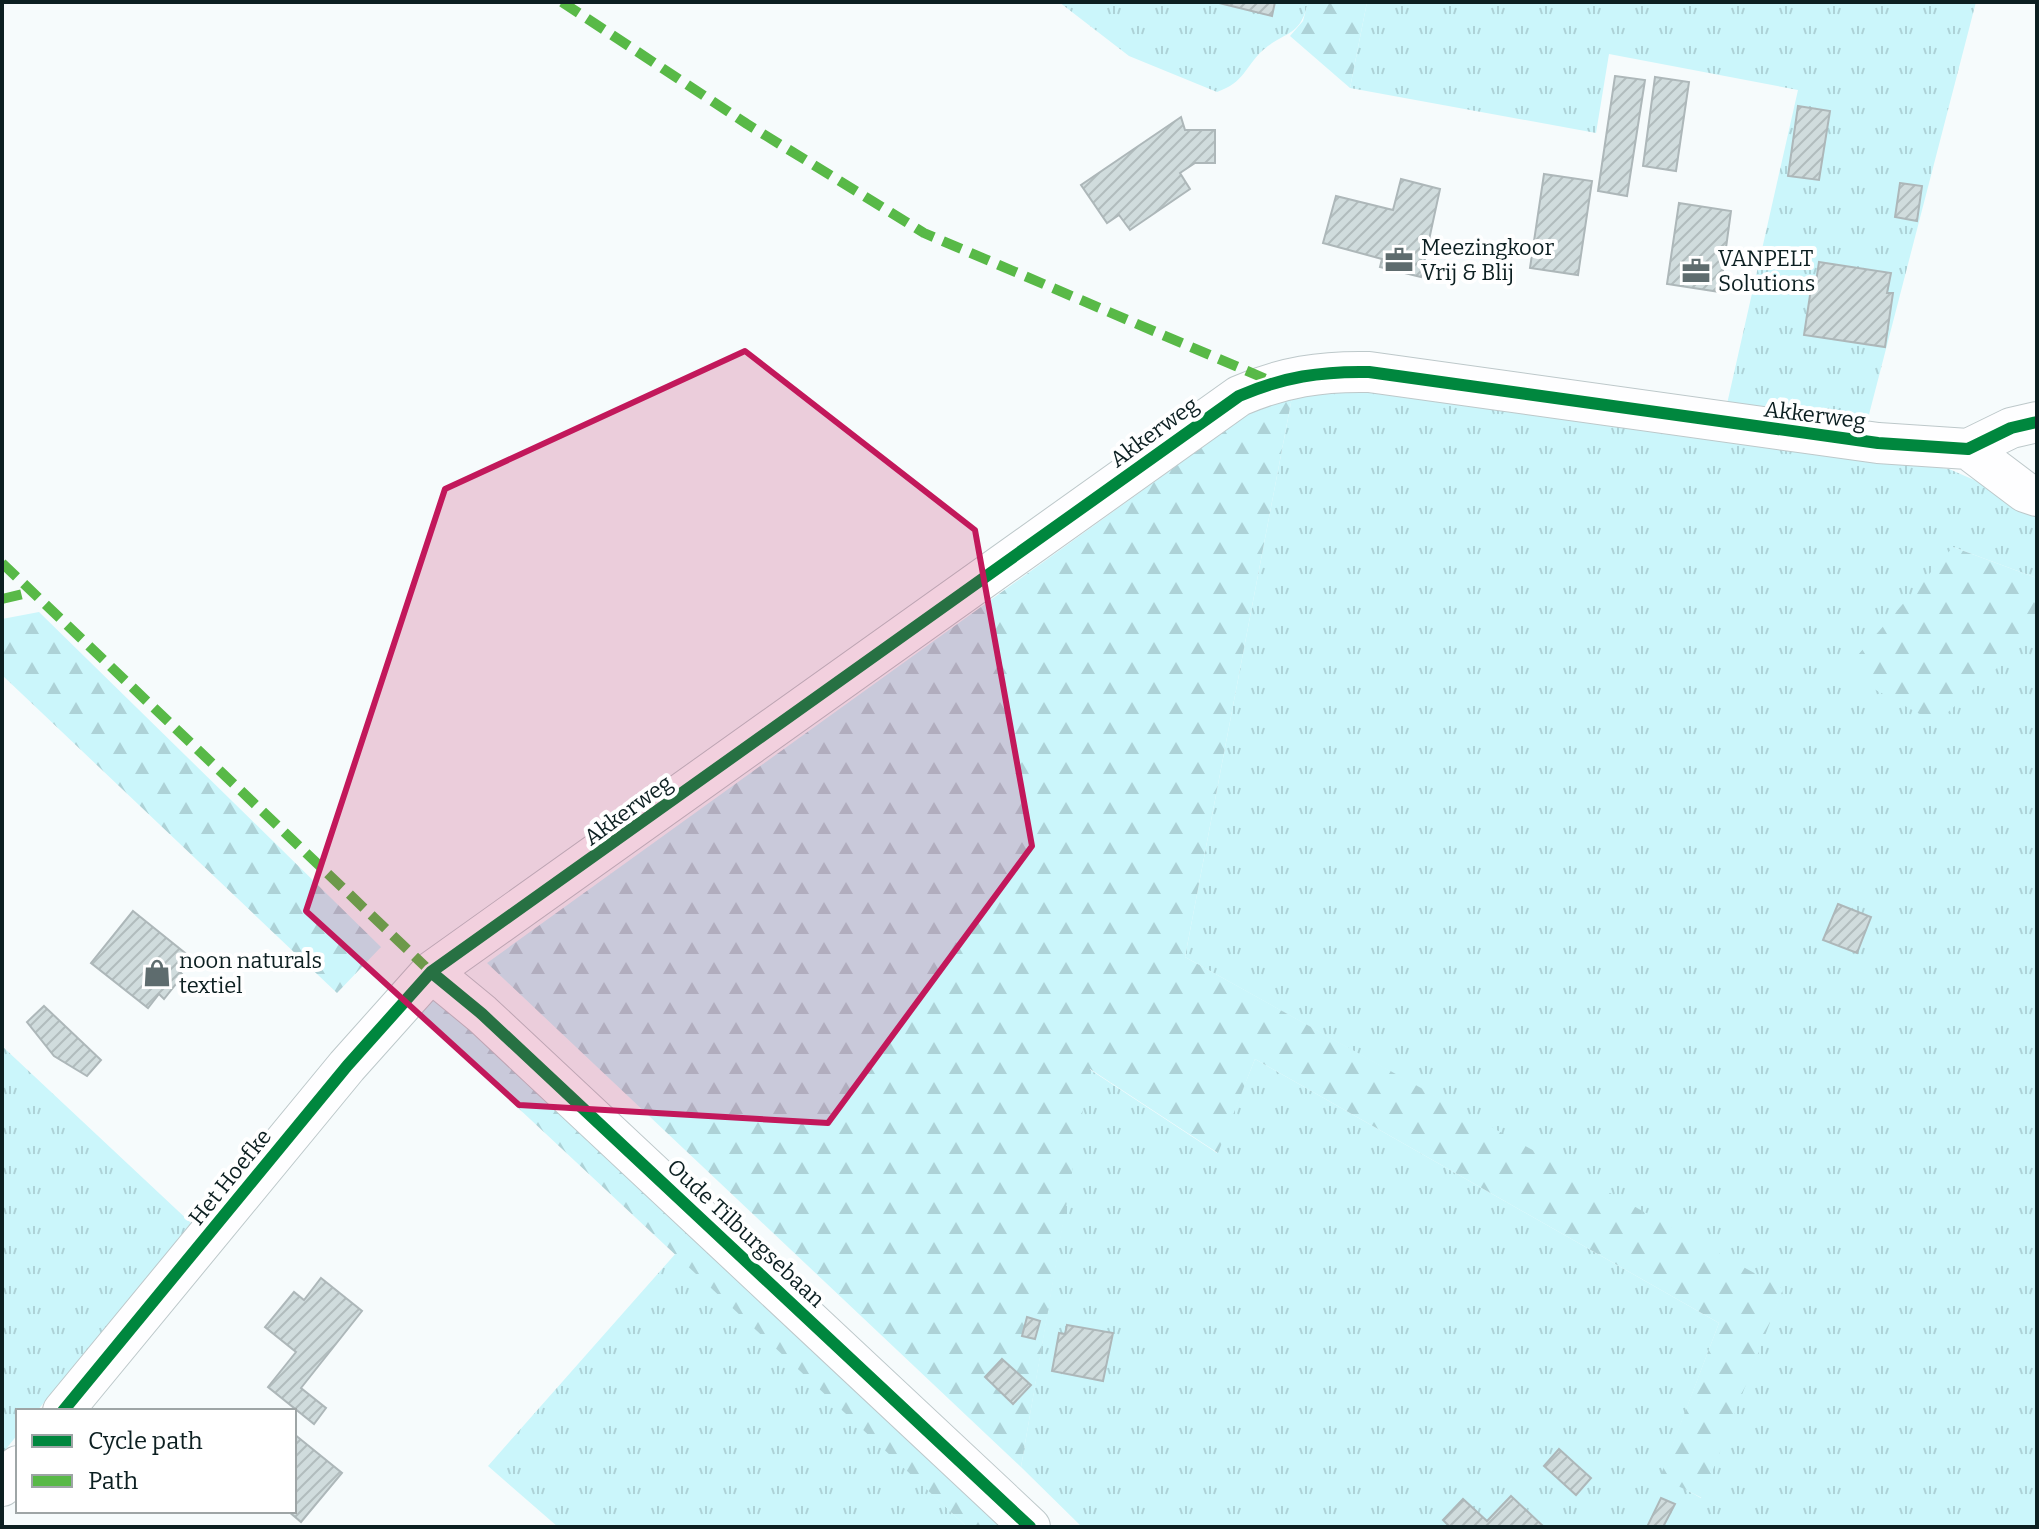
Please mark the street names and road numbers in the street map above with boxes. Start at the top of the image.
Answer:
street label: Akkerweg [1105,391,1203,473]
street label: Akkerweg [1762,395,1868,435]
street label: Akkerweg [579,769,677,851]
street label: Het Hoefke [183,1123,277,1231]
street label: Oude Tilburgsebaan [662,1153,830,1313]

